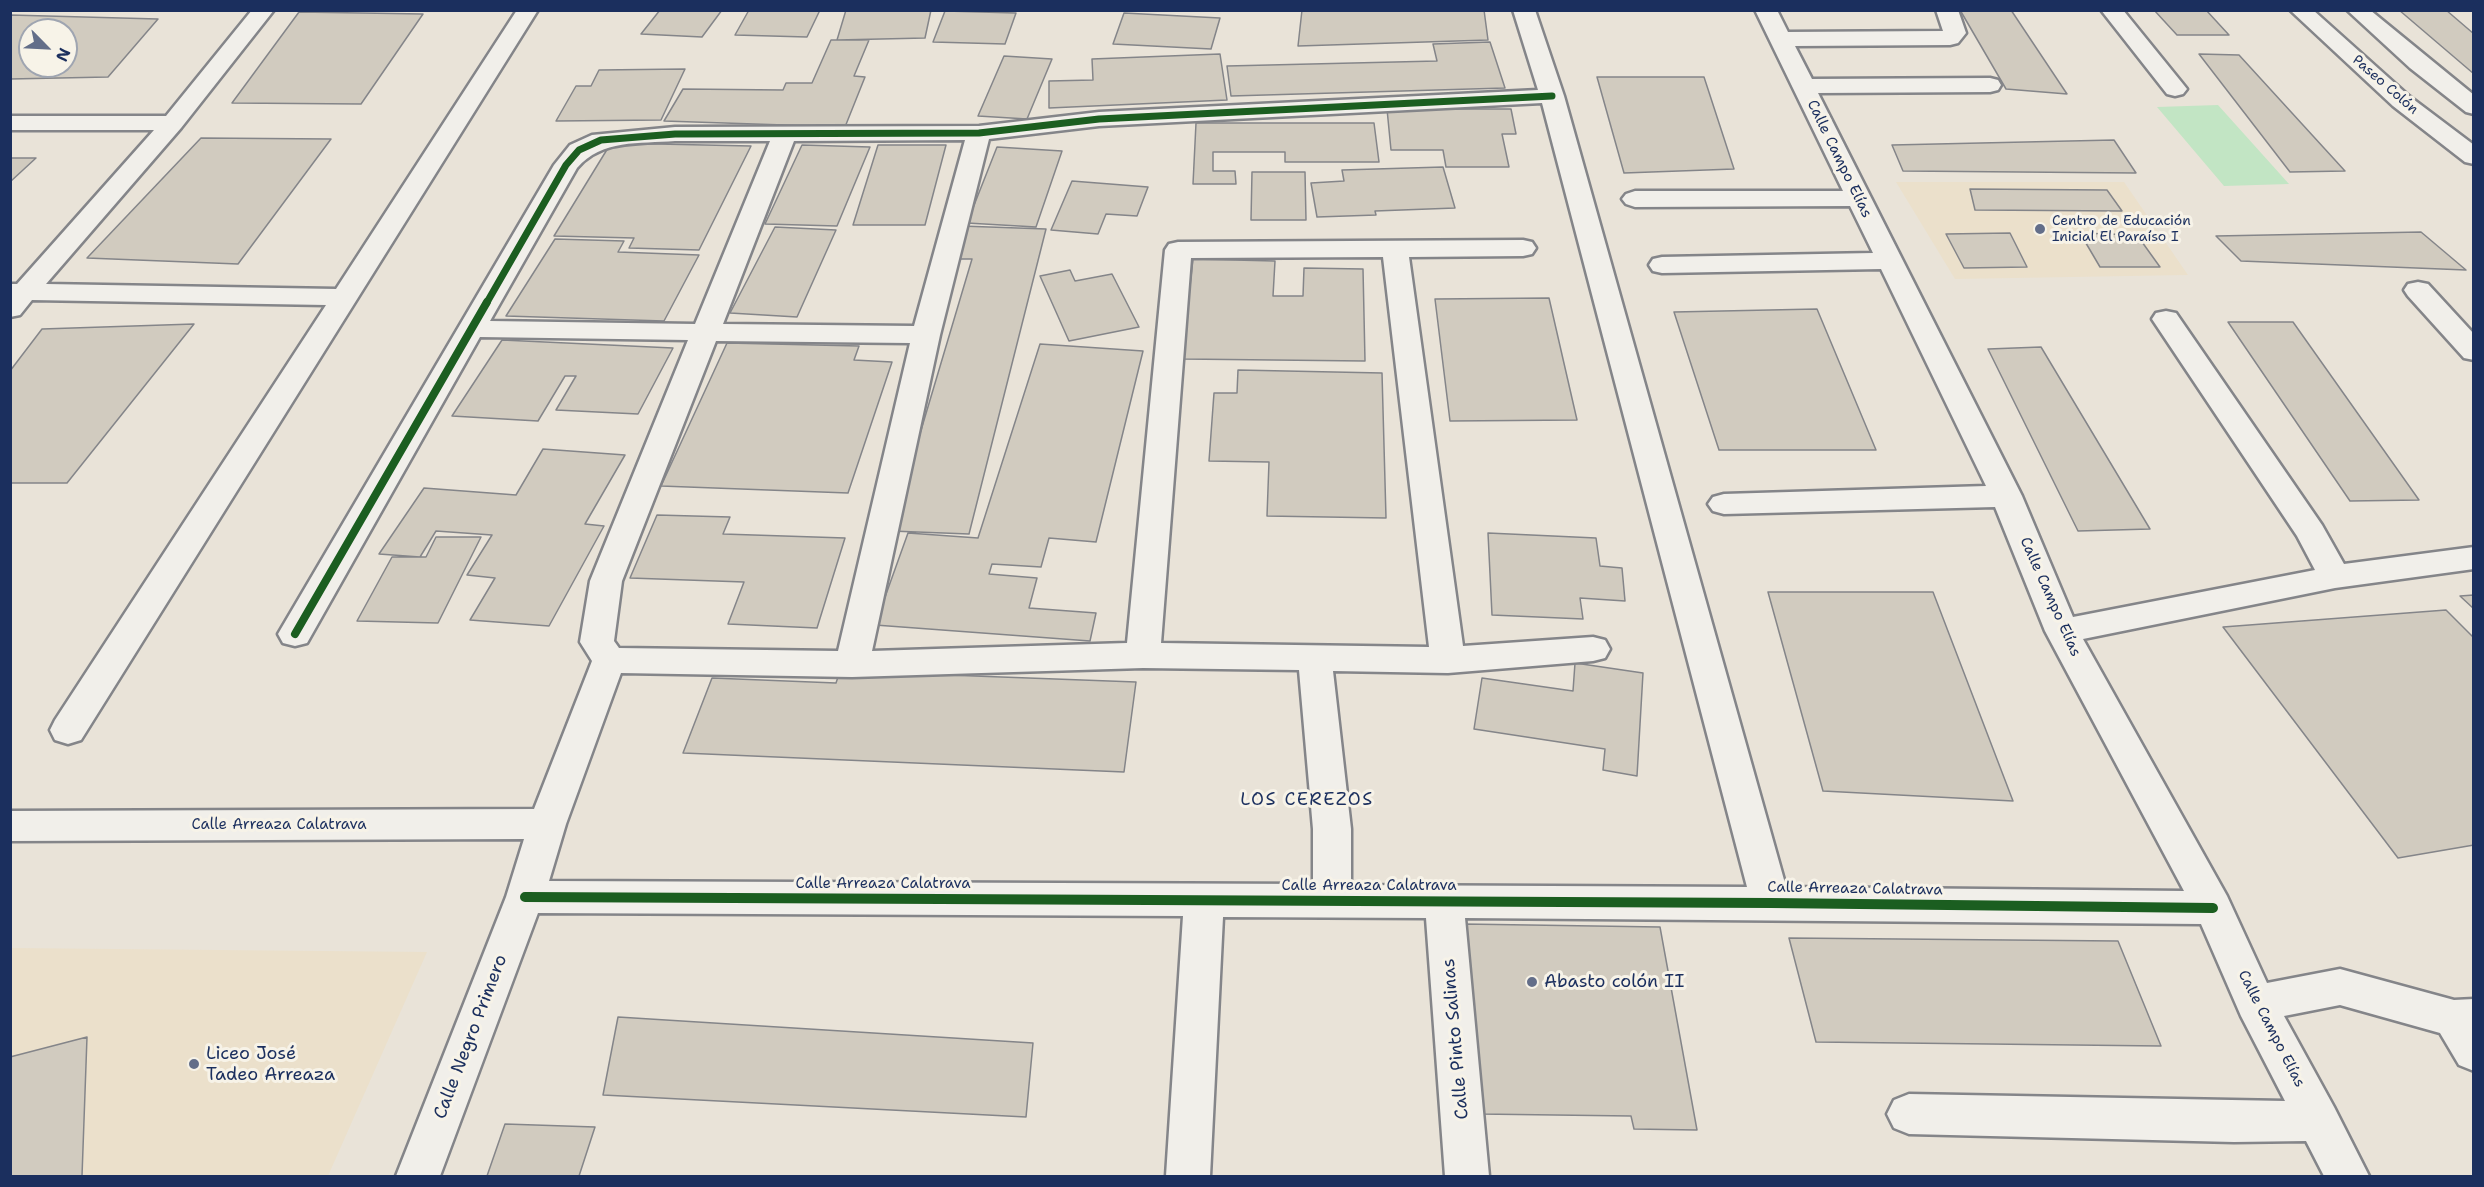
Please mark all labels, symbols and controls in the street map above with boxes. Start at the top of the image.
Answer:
north arrow [18,18,78,78]
text: N [51,45,75,65]
street label: Paseo Colón [2349,52,2421,118]
street label: Calle Campo Elías [1803,97,1875,221]
place label: Centro de Educación Inicial El Paraíso I [2052,213,2191,246]
marker: Centro de Educación Inicial El Paraíso I [2033,222,2047,236]
street label: Calle Campo Elías [2016,534,2084,660]
district label: LOS CEREZOS [1240,789,1374,811]
street label: Calle Arreaza Calatrava [191,816,367,834]
street label: Calle Arreaza Calatrava [795,875,971,893]
street label: Calle Arreaza Calatrava [1281,877,1457,895]
street label: Calle Arreaza Calatrava [1767,878,1943,900]
street label: Calle Negro Primero [430,952,512,1122]
street label: Calle Pinto Salinas [1438,958,1474,1120]
street label: Calle Campo Elías [2234,967,2308,1091]
place label: Abasto colón II [1544,971,1684,993]
marker: Abasto colón II [1525,975,1539,989]
place label: Liceo José Tadeo Arreaza [206,1043,335,1086]
marker: Liceo José Tadeo Arreaza [187,1057,201,1071]

